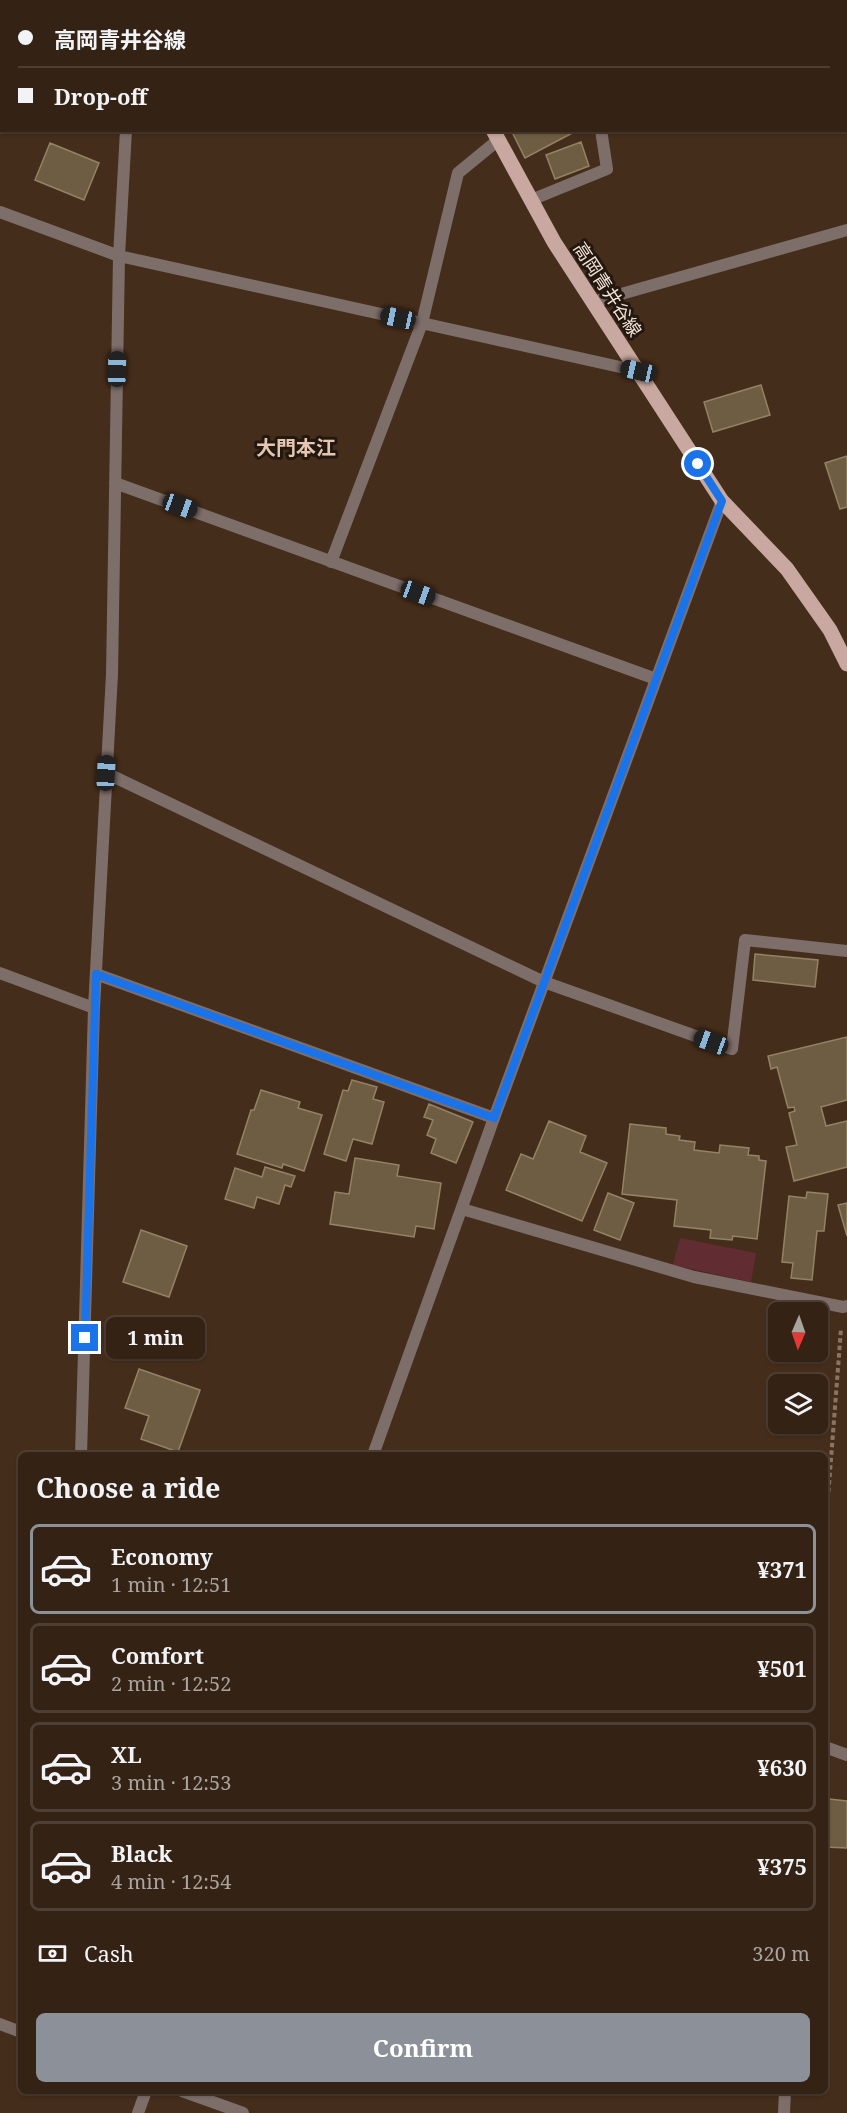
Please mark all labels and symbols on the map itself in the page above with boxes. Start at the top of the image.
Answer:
street label: 高岡青井谷線 [569,237,647,341]
car [379,305,417,331]
car [108,351,126,387]
car [618,358,658,384]
district label: 大門本江 [256,434,336,461]
route start [684,450,711,477]
car [160,491,200,521]
car [398,578,438,608]
car [96,755,116,791]
car [691,1027,731,1057]
north arrow [768,1302,828,1362]
callout: 1 min [106,1317,205,1359]
route end [71,1324,98,1351]

